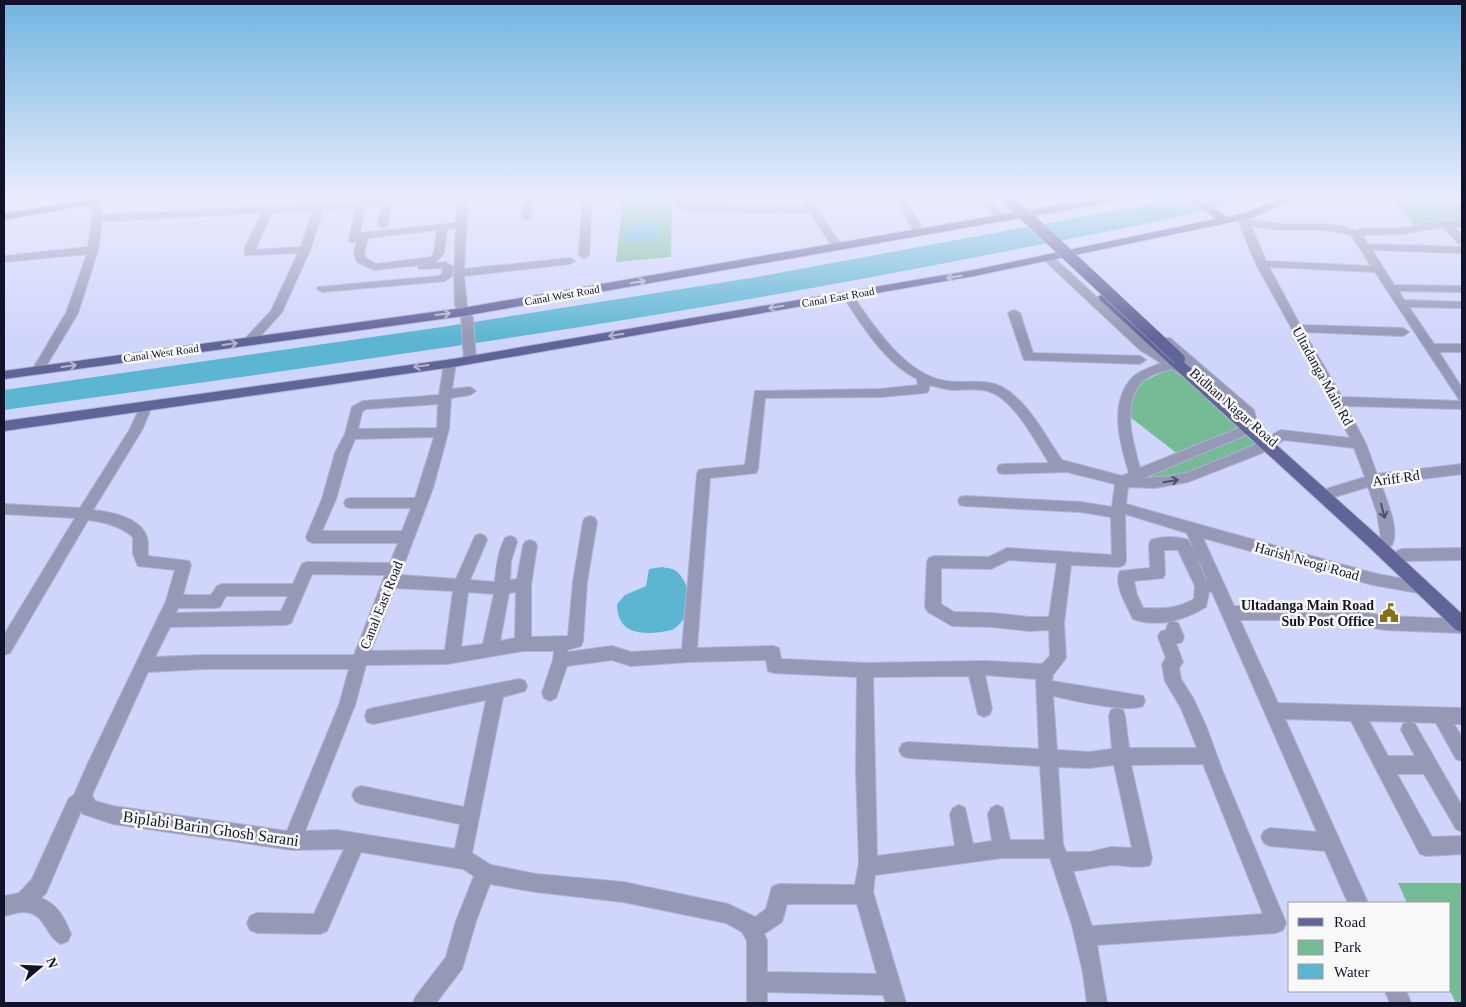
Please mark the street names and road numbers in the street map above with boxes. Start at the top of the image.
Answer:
street label: Canal West Road [524,282,601,307]
street label: Canal East Road [801,285,876,309]
street label: Ultadanga Main Rd [1289,324,1356,428]
street label: Canal West Road [123,342,200,364]
street label: Bidhan Nagar Road [1187,365,1281,450]
street label: Ariff Rd [1371,468,1421,489]
street label: Harish Neogi Road [1253,539,1361,584]
street label: Canal East Road [357,559,406,651]
street label: Biplabi Barin Ghosh Sarani [122,808,300,850]

